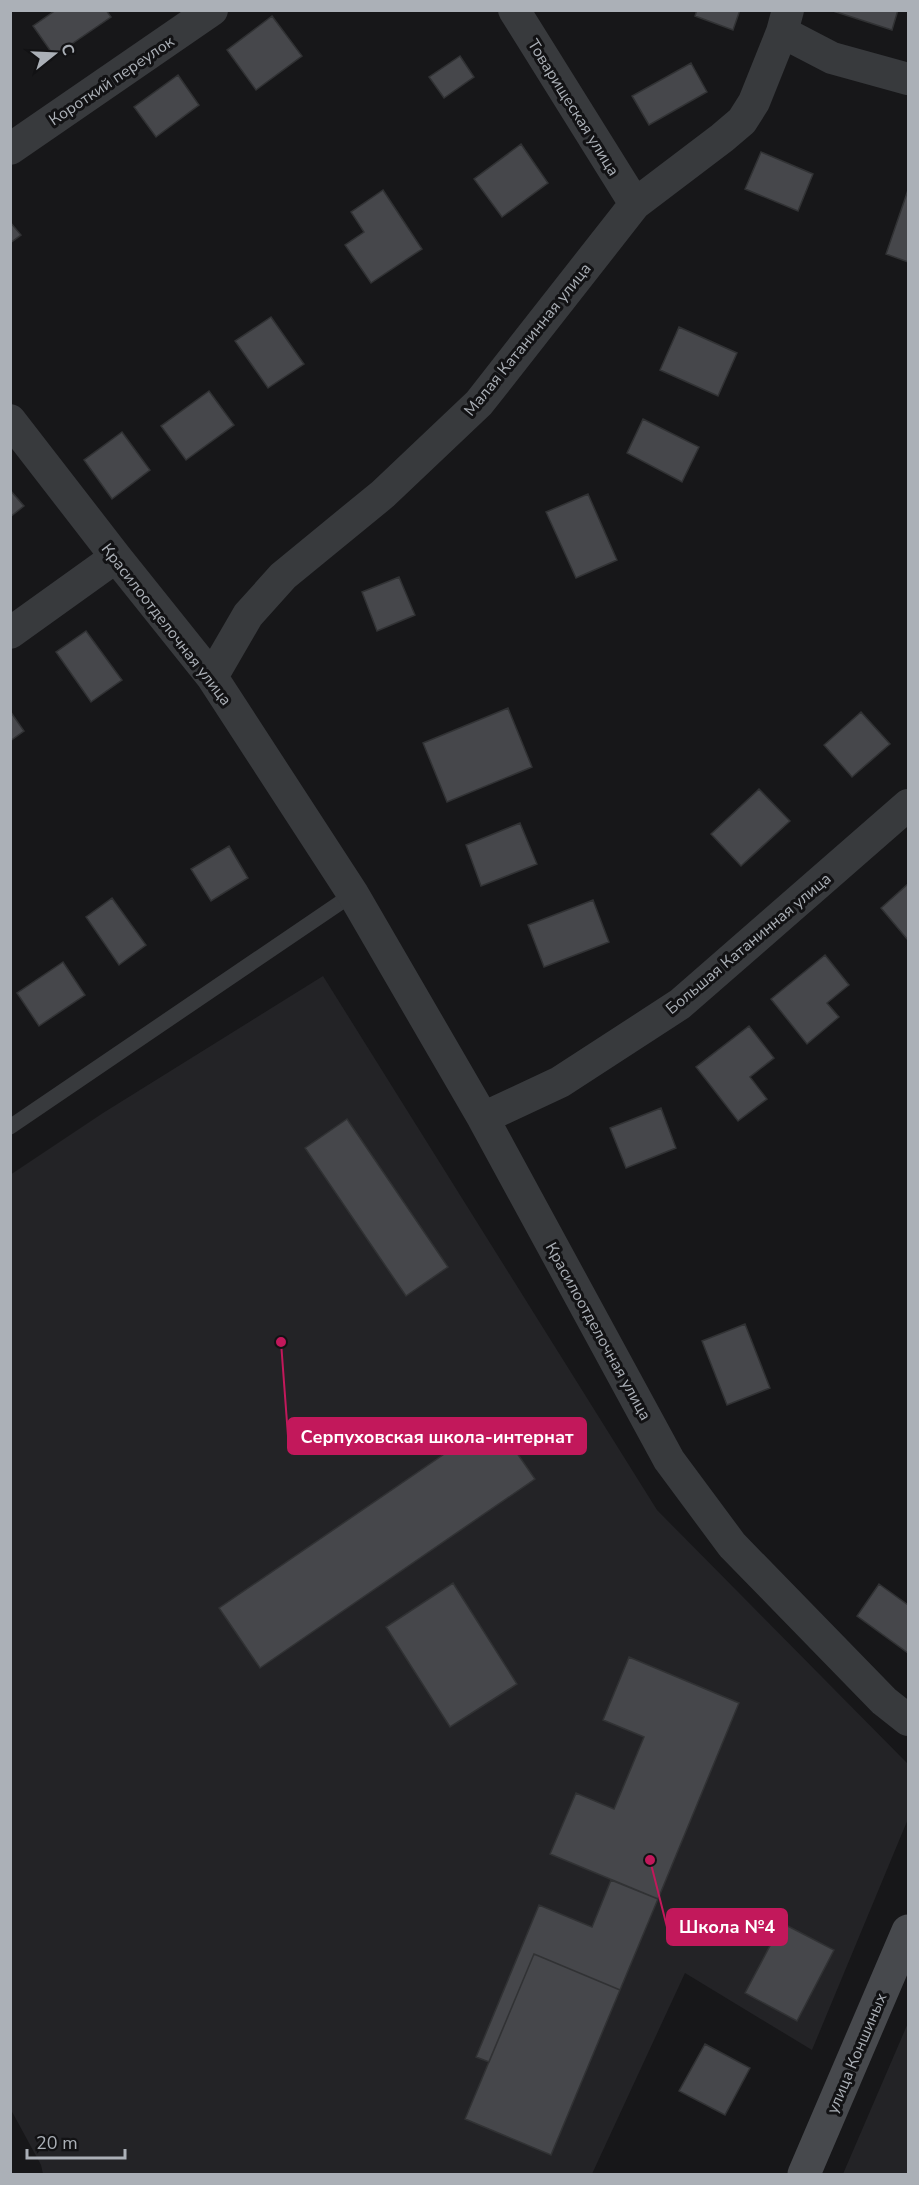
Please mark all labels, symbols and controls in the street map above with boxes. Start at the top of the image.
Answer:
north arrow [24,24,84,84]
street label: Короткий переулок [45,30,179,131]
street label: Товарищеская улица [522,35,624,180]
text: С [55,41,79,58]
street label: Малая Катанинная улица [459,259,596,421]
street label: Красилоотделочная улица [96,539,237,710]
street label: Большая Катанинная улица [661,868,836,1020]
street label: Красилоотделочная улица [540,1239,656,1424]
callout: Серпуховская школа-интернат [288,1418,586,1454]
text: Серпуховская школа-интернат [300,1425,574,1449]
callout: Школа №4 [667,1909,787,1945]
text: Школа №4 [679,1915,775,1939]
street label: улица Коншиных [822,1989,892,2117]
scale bar [27,2122,124,2160]
text: 20 m [36,2131,78,2155]

